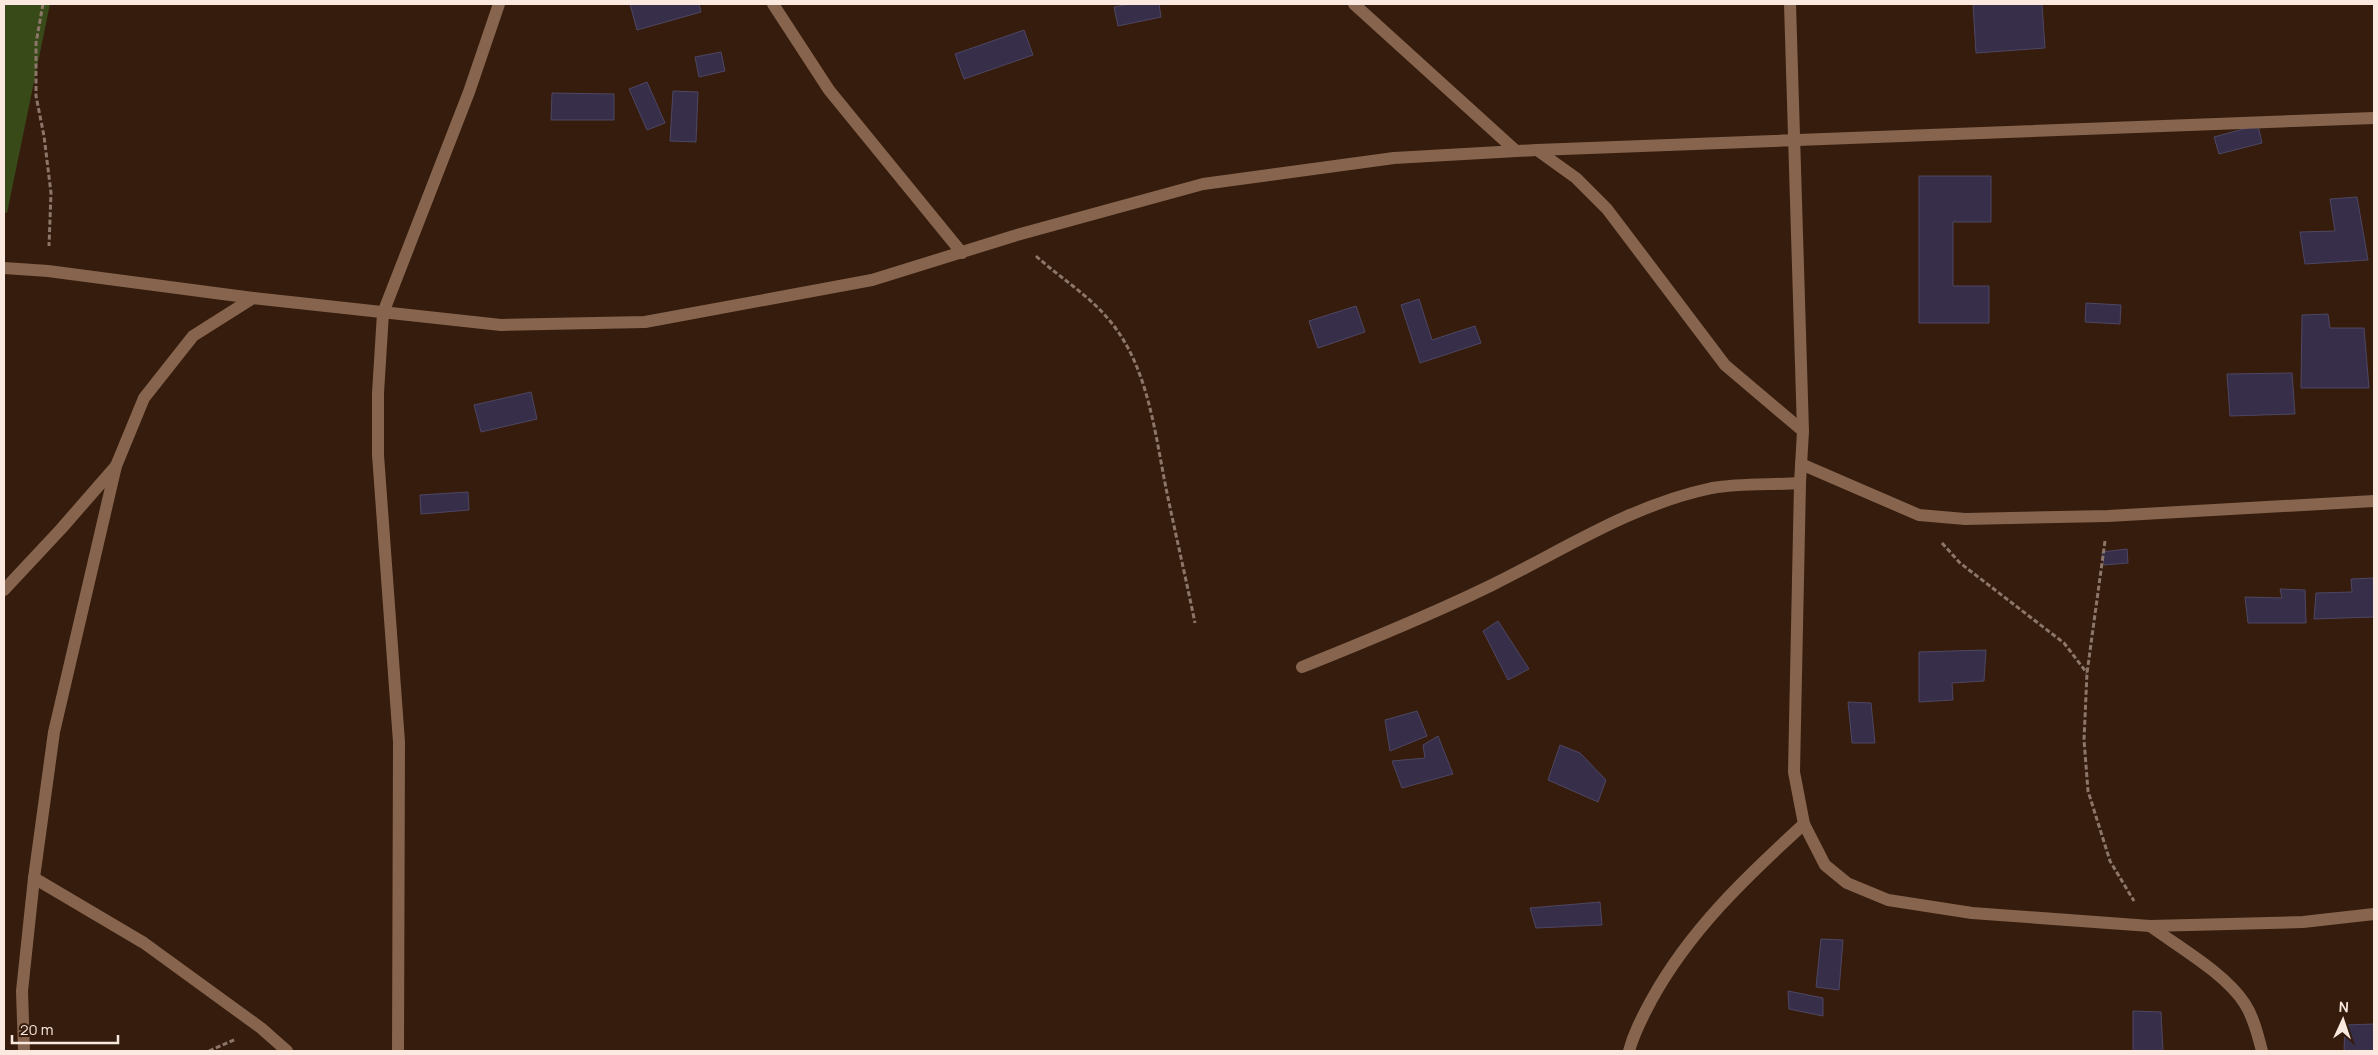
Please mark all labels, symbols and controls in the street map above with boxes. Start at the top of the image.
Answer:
north arrow [2318,995,2368,1045]
text: N [2338,997,2349,1016]
scale bar [12,1012,119,1044]
text: 20 m [20,1019,53,1040]

